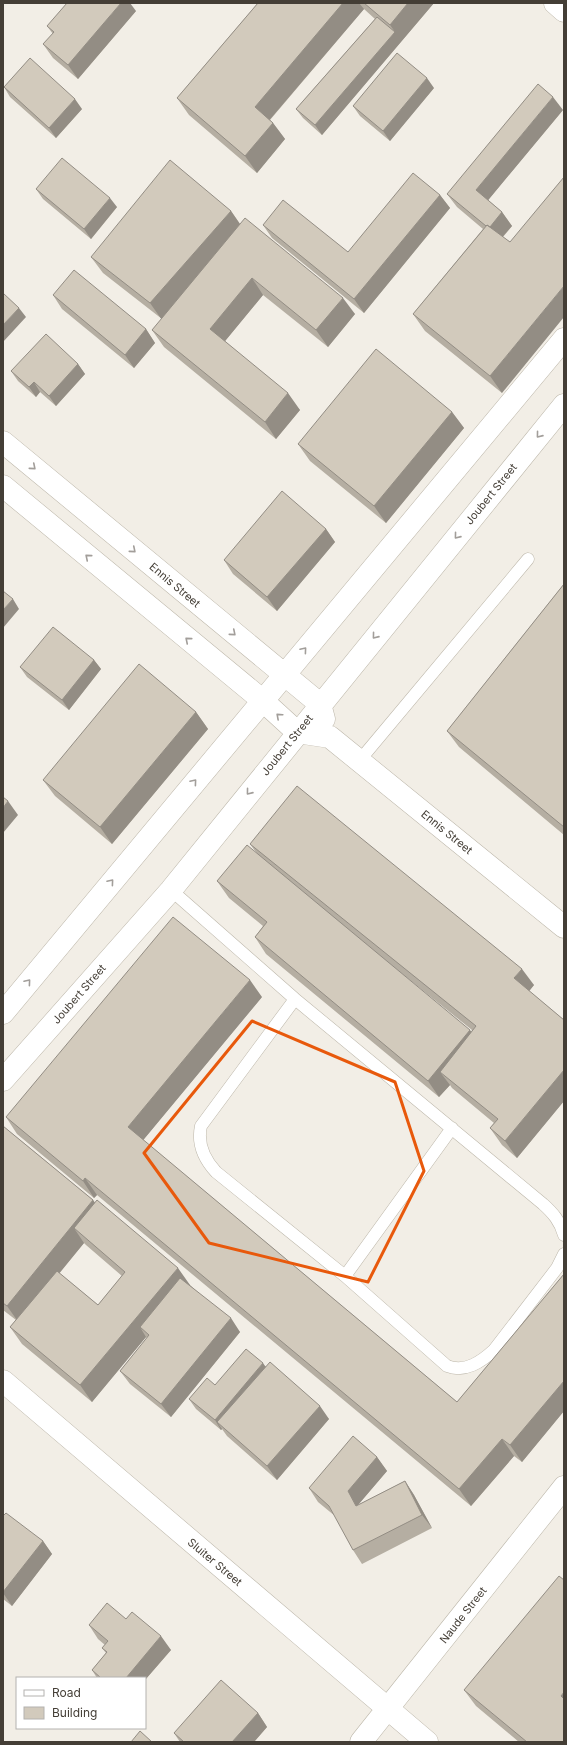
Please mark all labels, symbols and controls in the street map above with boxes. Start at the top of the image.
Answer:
one-way arrow [537,430,544,437]
street label: Joubert Street [462,460,520,527]
one-way arrow [28,463,36,470]
one-way arrow [455,531,462,538]
one-way arrow [129,546,136,553]
one-way arrow [86,554,93,561]
street label: Ennis Street [147,560,204,611]
one-way arrow [229,629,236,636]
one-way arrow [373,632,380,639]
one-way arrow [186,637,193,644]
one-way arrow [299,647,306,655]
street label: Joubert Street [258,711,316,778]
one-way arrow [276,714,284,721]
one-way arrow [189,780,196,787]
one-way arrow [247,787,254,794]
street label: Ennis Street [418,807,476,857]
one-way arrow [106,880,113,887]
street label: Joubert Street [49,961,109,1027]
one-way arrow [23,980,30,987]
street label: Sluiter Street [185,1535,245,1589]
street label: Naude Street [436,1583,490,1646]
legend [16,1677,146,1729]
text: Road [52,1685,81,1700]
text: Building [52,1705,97,1720]

